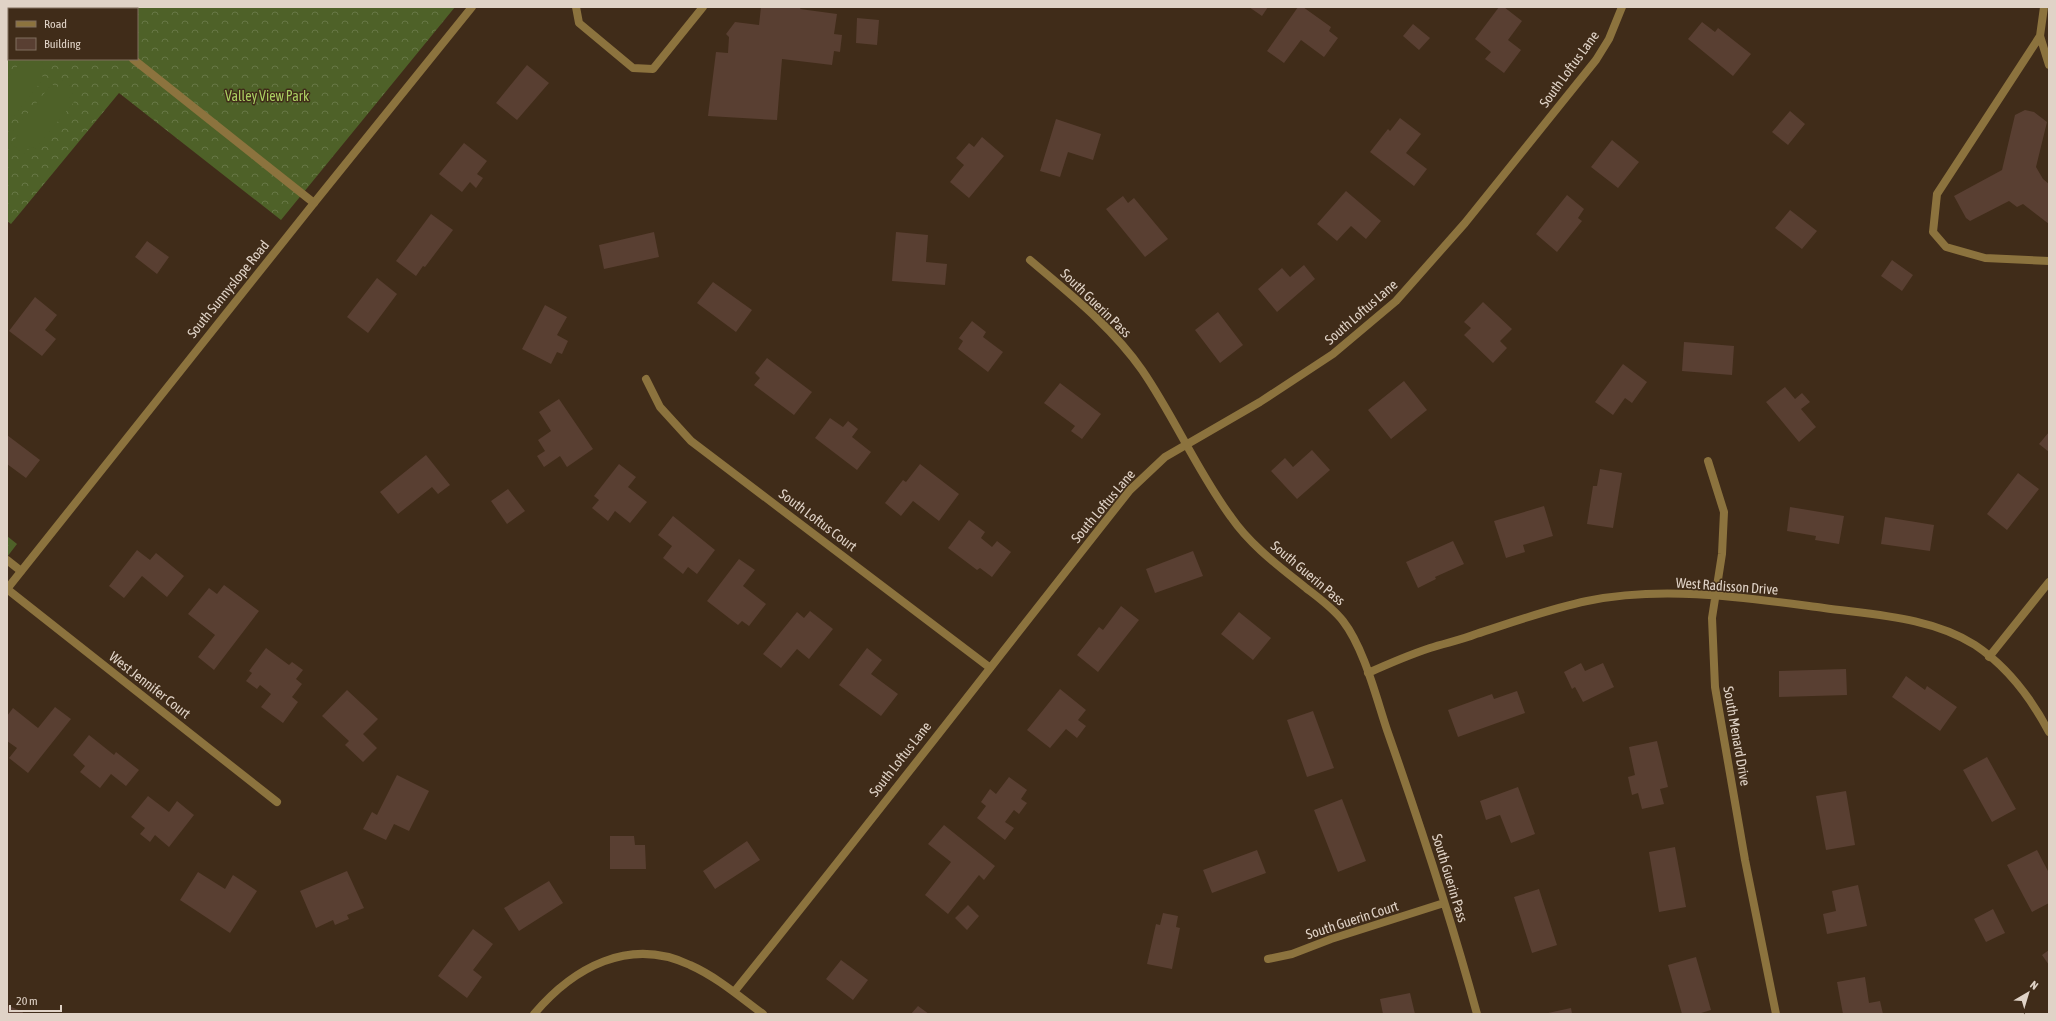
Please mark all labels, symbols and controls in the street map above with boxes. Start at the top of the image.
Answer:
legend [8,8,138,60]
text: Road [44,17,67,31]
street label: South Loftus Lane [1536,28,1602,110]
text: Building [44,37,82,51]
park label: Valley View Park [225,88,309,104]
street label: South Sunnyslope Road [184,237,272,341]
street label: South Guerin Pass [1058,265,1135,341]
street label: South Loftus Lane [1322,276,1400,348]
street label: South Loftus Lane [1068,466,1138,546]
street label: South Loftus Court [776,486,860,554]
street label: South Guerin Pass [1268,537,1348,609]
street label: West Radisson Drive [1675,574,1779,598]
street label: West Jennifer Court [106,648,194,722]
street label: South Menard Drive [1720,685,1754,787]
street label: South Loftus Lane [866,718,934,800]
street label: South Guerin Pass [1429,832,1471,924]
street label: South Guerin Court [1304,898,1400,942]
north arrow [2008,973,2048,1013]
text: N [2028,978,2040,992]
scale bar [10,987,61,1013]
text: 20 m [16,994,38,1008]

